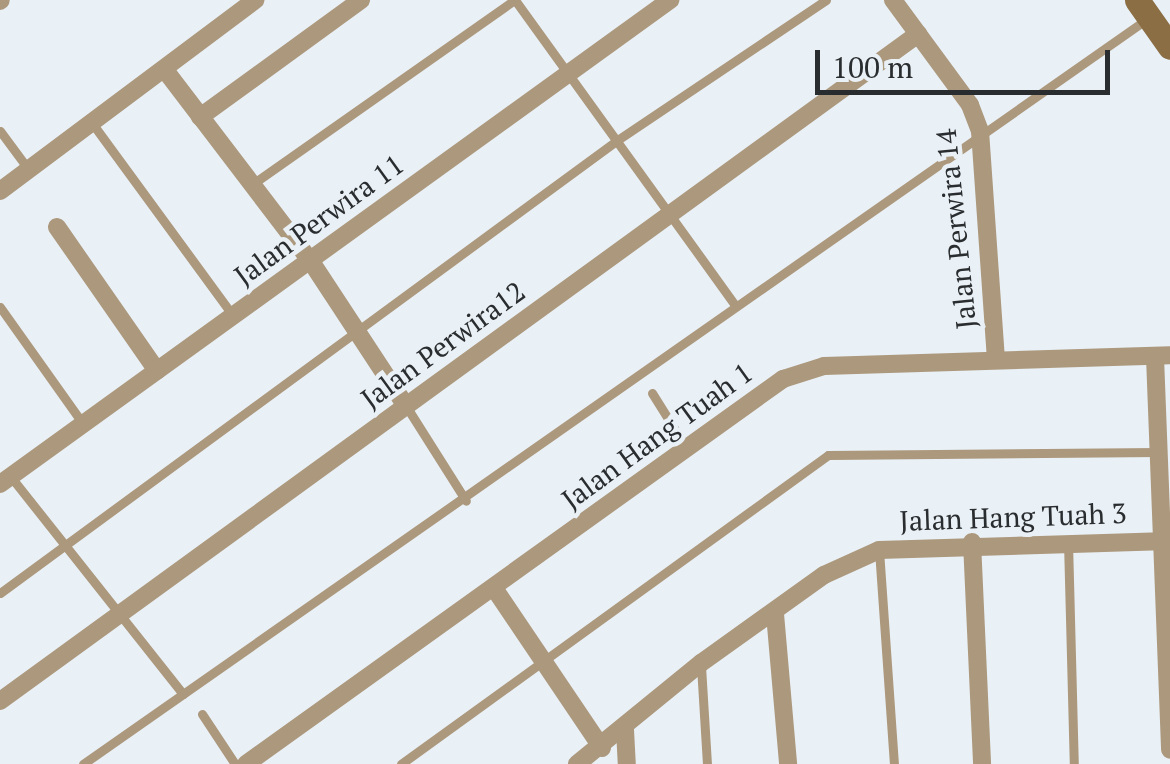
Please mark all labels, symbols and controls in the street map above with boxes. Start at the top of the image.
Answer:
scale bar [820,30,1115,92]
text: 100 m [832,47,913,87]
street label: Jalan Perwira 14 [929,127,983,331]
street label: Jalan Perwira 11 [228,147,410,293]
street label: Jalan Perwira12 [355,274,531,416]
street label: Jalan Hang Tuah 1 [555,356,759,516]
street label: Jalan Hang Tuah 3 [899,496,1127,538]

